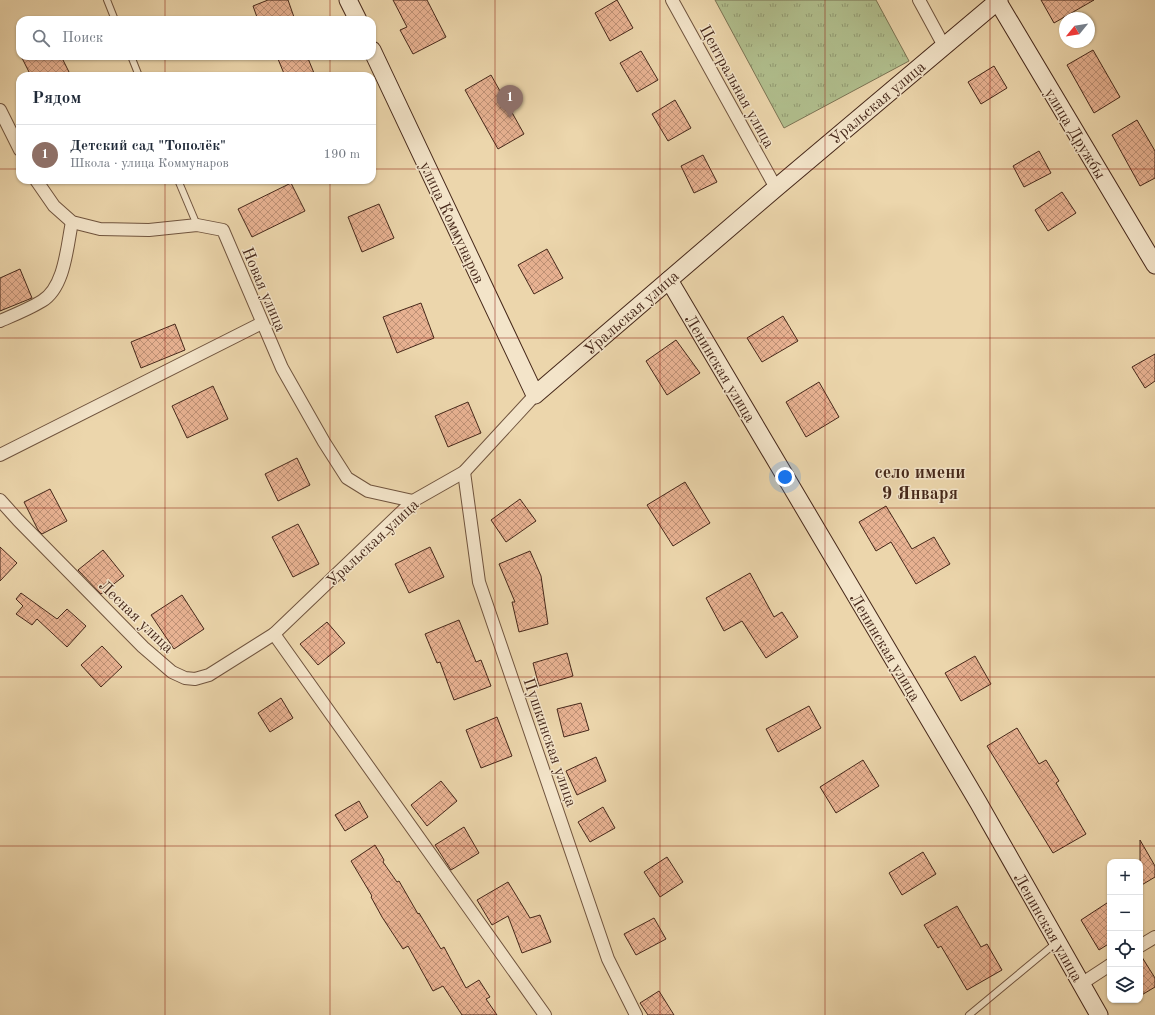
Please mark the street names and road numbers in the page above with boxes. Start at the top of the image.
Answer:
street label: Центральная улица [696,23,777,151]
street label: Уральская улица [827,59,929,148]
street label: улица Дружбы [1041,86,1108,182]
street label: улица Коммунаров [416,159,486,286]
street label: Новая улица [238,245,288,334]
street label: Уральская улица [582,268,683,359]
street label: Ленинская улица [681,312,758,426]
street label: Уральская улица [324,497,423,590]
street label: Лесная улица [95,578,176,657]
street label: Ленинская улица [846,591,923,705]
street label: Пушкинская улица [520,676,579,809]
street label: Ленинская улица [1010,871,1085,985]

